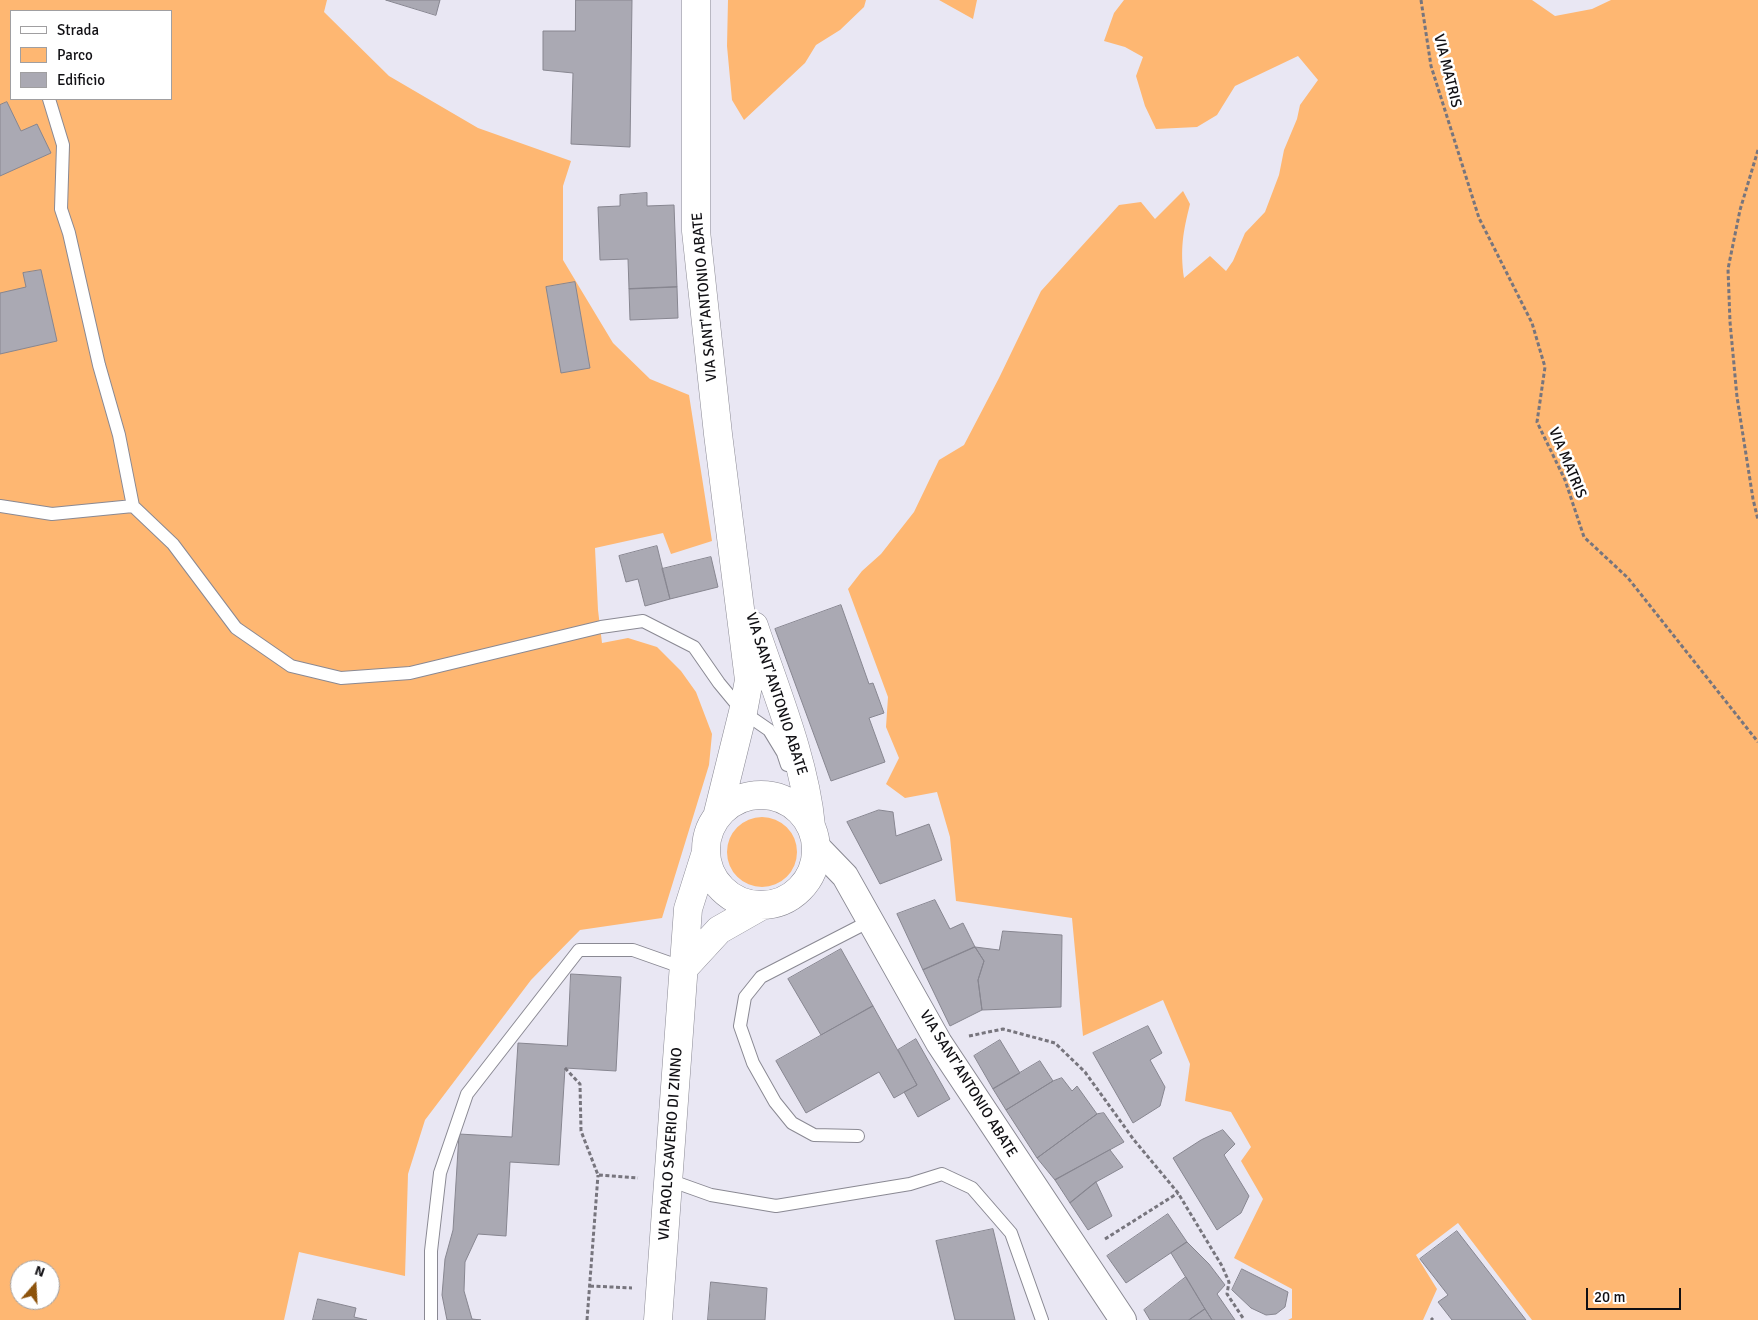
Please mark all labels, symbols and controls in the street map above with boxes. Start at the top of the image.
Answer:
legend [10,10,172,100]
text: Strada [57,21,99,39]
street label: VIA MATRIS [1429,32,1465,110]
text: Parco [57,46,93,64]
text: Edificio [57,71,105,89]
street label: VIA SANT'ANTONIO ABATE [689,212,721,382]
street label: VIA MATRIS [1544,425,1590,501]
street label: VIA SANT'ANTONIO ABATE [741,610,811,778]
street label: VIA SANT'ANTONIO ABATE [915,1007,1021,1161]
street label: VIA PAOLO SAVERIO DI ZINNO [655,1047,687,1241]
north arrow [10,1260,60,1310]
text: N [32,1262,47,1281]
scale bar [1588,1278,1683,1310]
text: 20 m [1594,1288,1625,1306]

